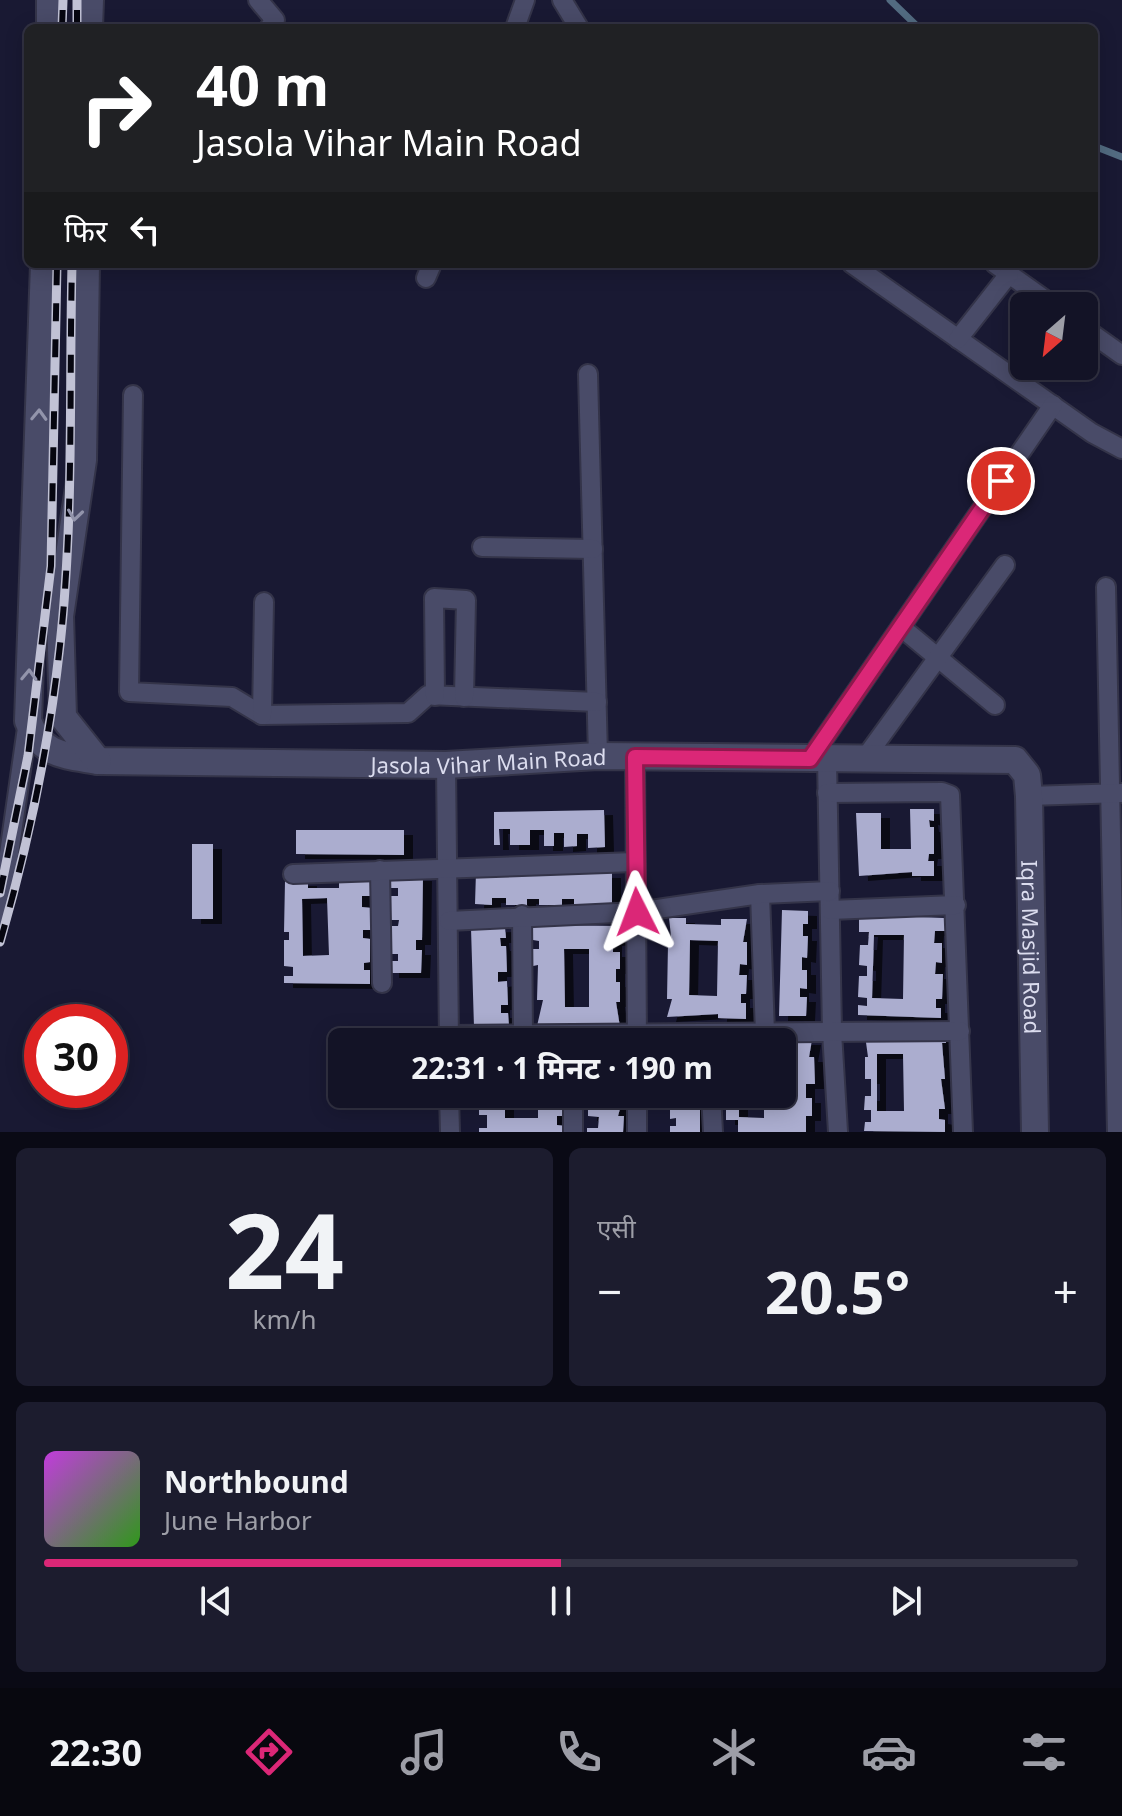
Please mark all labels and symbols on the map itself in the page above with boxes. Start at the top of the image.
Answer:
north arrow [1010,292,1098,380]
one-way arrow [30,408,47,421]
pin [967,447,1035,515]
one-way arrow [67,508,84,522]
one-way arrow [21,668,38,681]
street label: Jasola Vihar Main Road [369,741,606,780]
street label: Iqra Masjid Road [1015,860,1048,1034]
position arrow [595,870,679,954]
speed limit sign: 30 [24,1004,128,1108]

